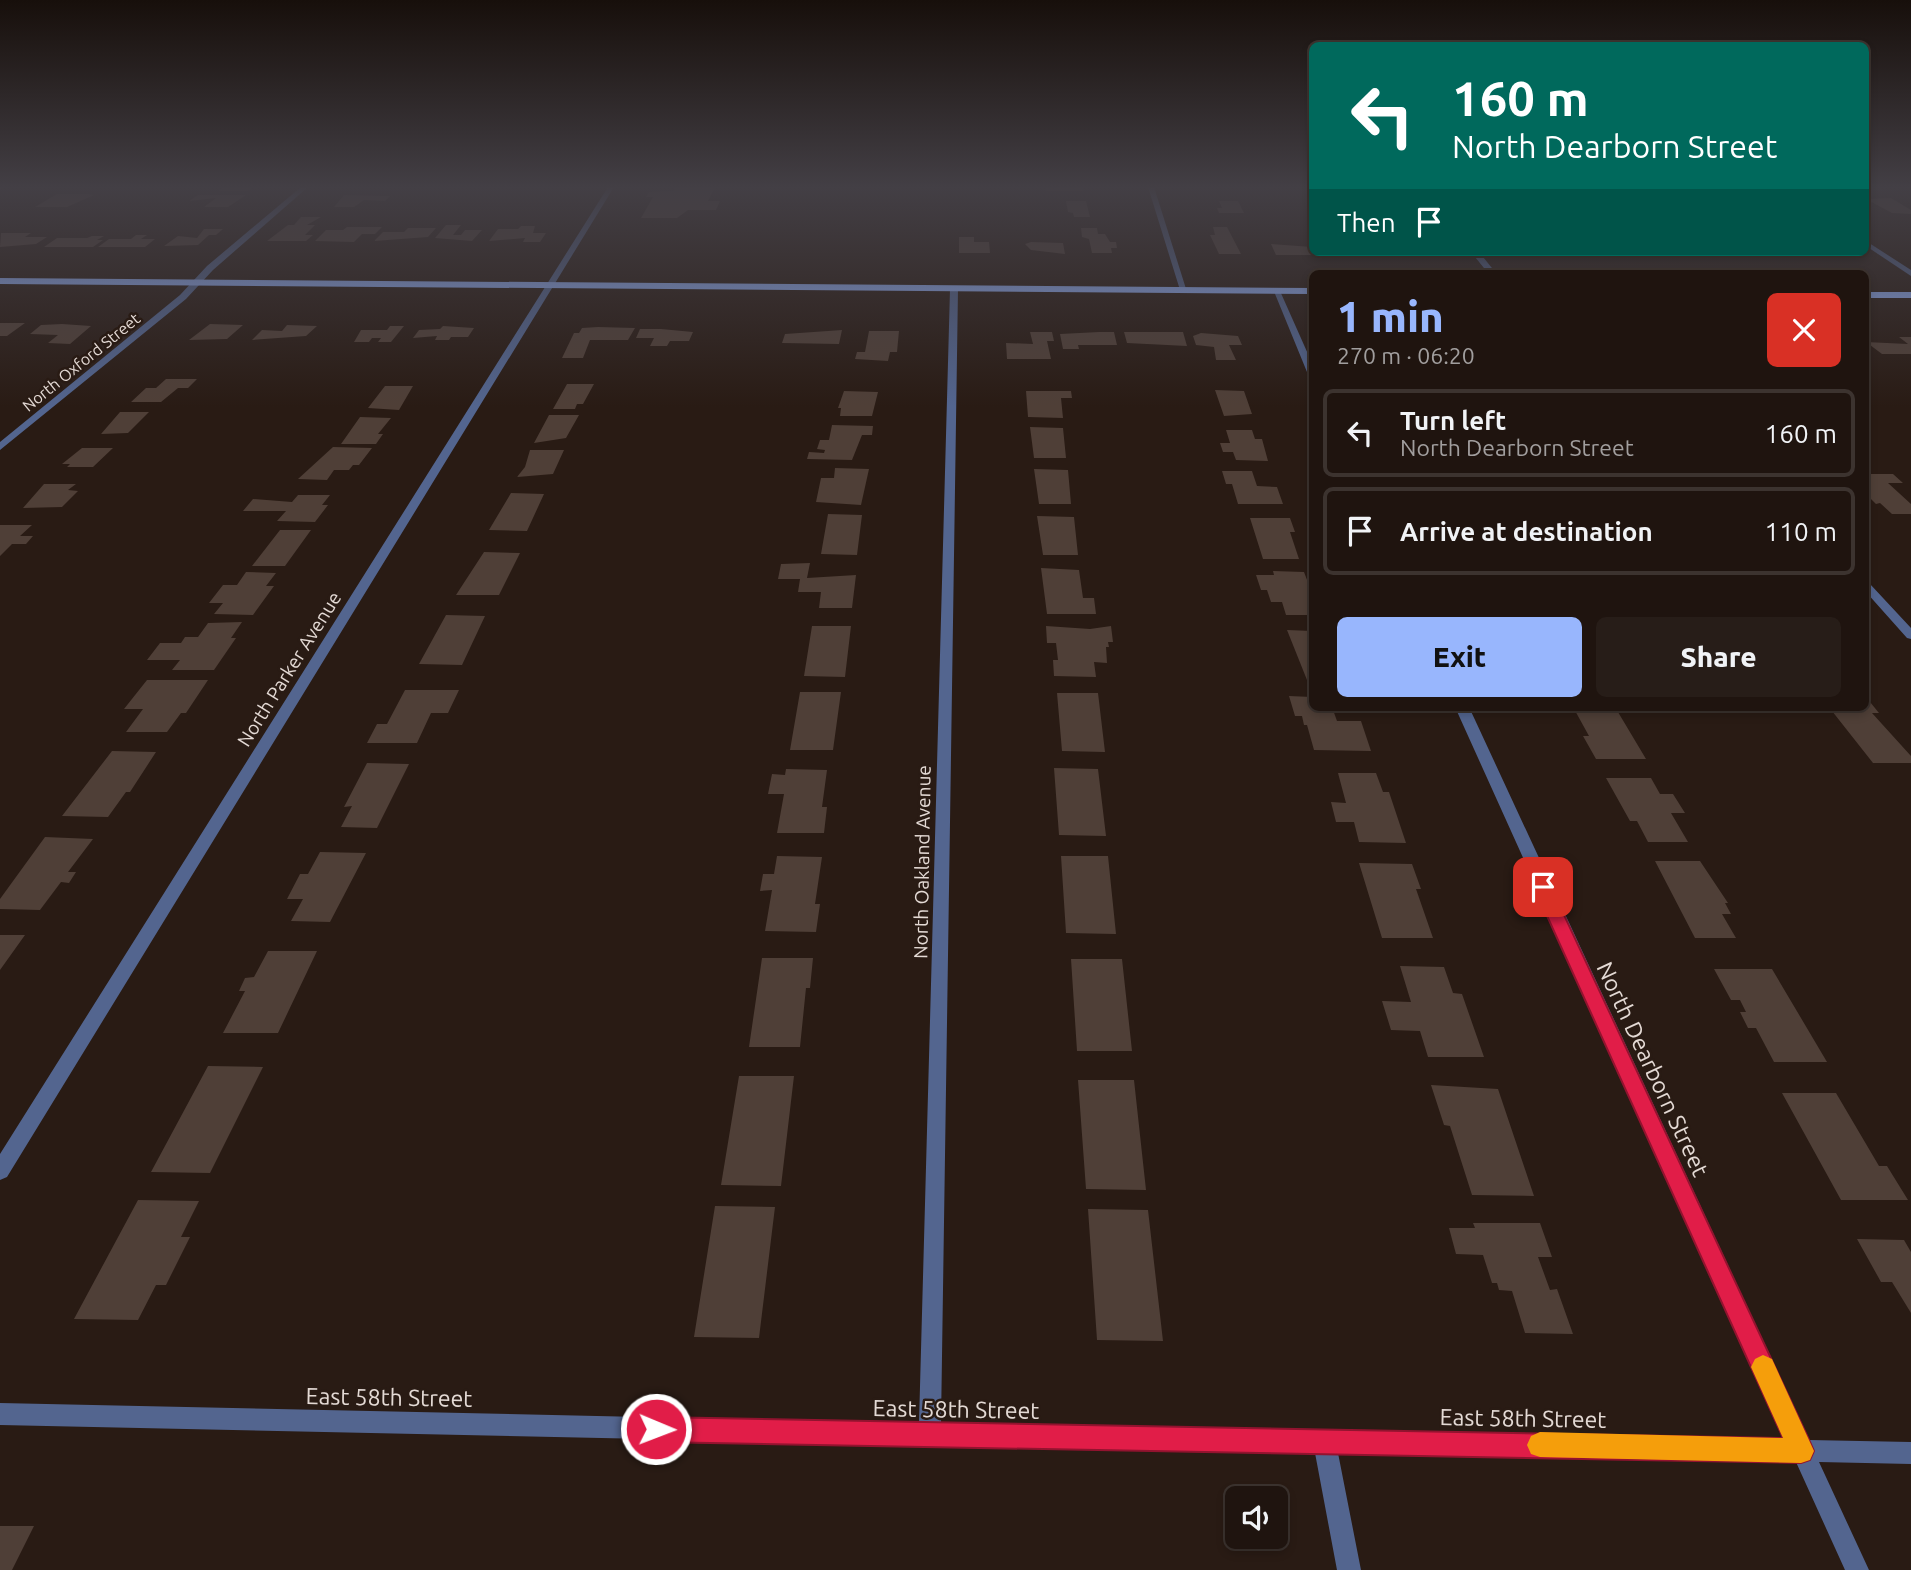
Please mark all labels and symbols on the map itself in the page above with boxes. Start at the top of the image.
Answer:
street label: North Oxford Street [19,309,144,415]
street label: North Parker Avenue [233,588,345,750]
street label: North Oakland Avenue [909,765,935,959]
pin [1513,857,1573,917]
street label: North Dearborn Street [1592,958,1714,1180]
street label: East 58th Street [305,1383,473,1411]
position arrow [619,1392,693,1466]
street label: East 58th Street [872,1395,1040,1423]
street label: East 58th Street [1439,1404,1607,1432]

